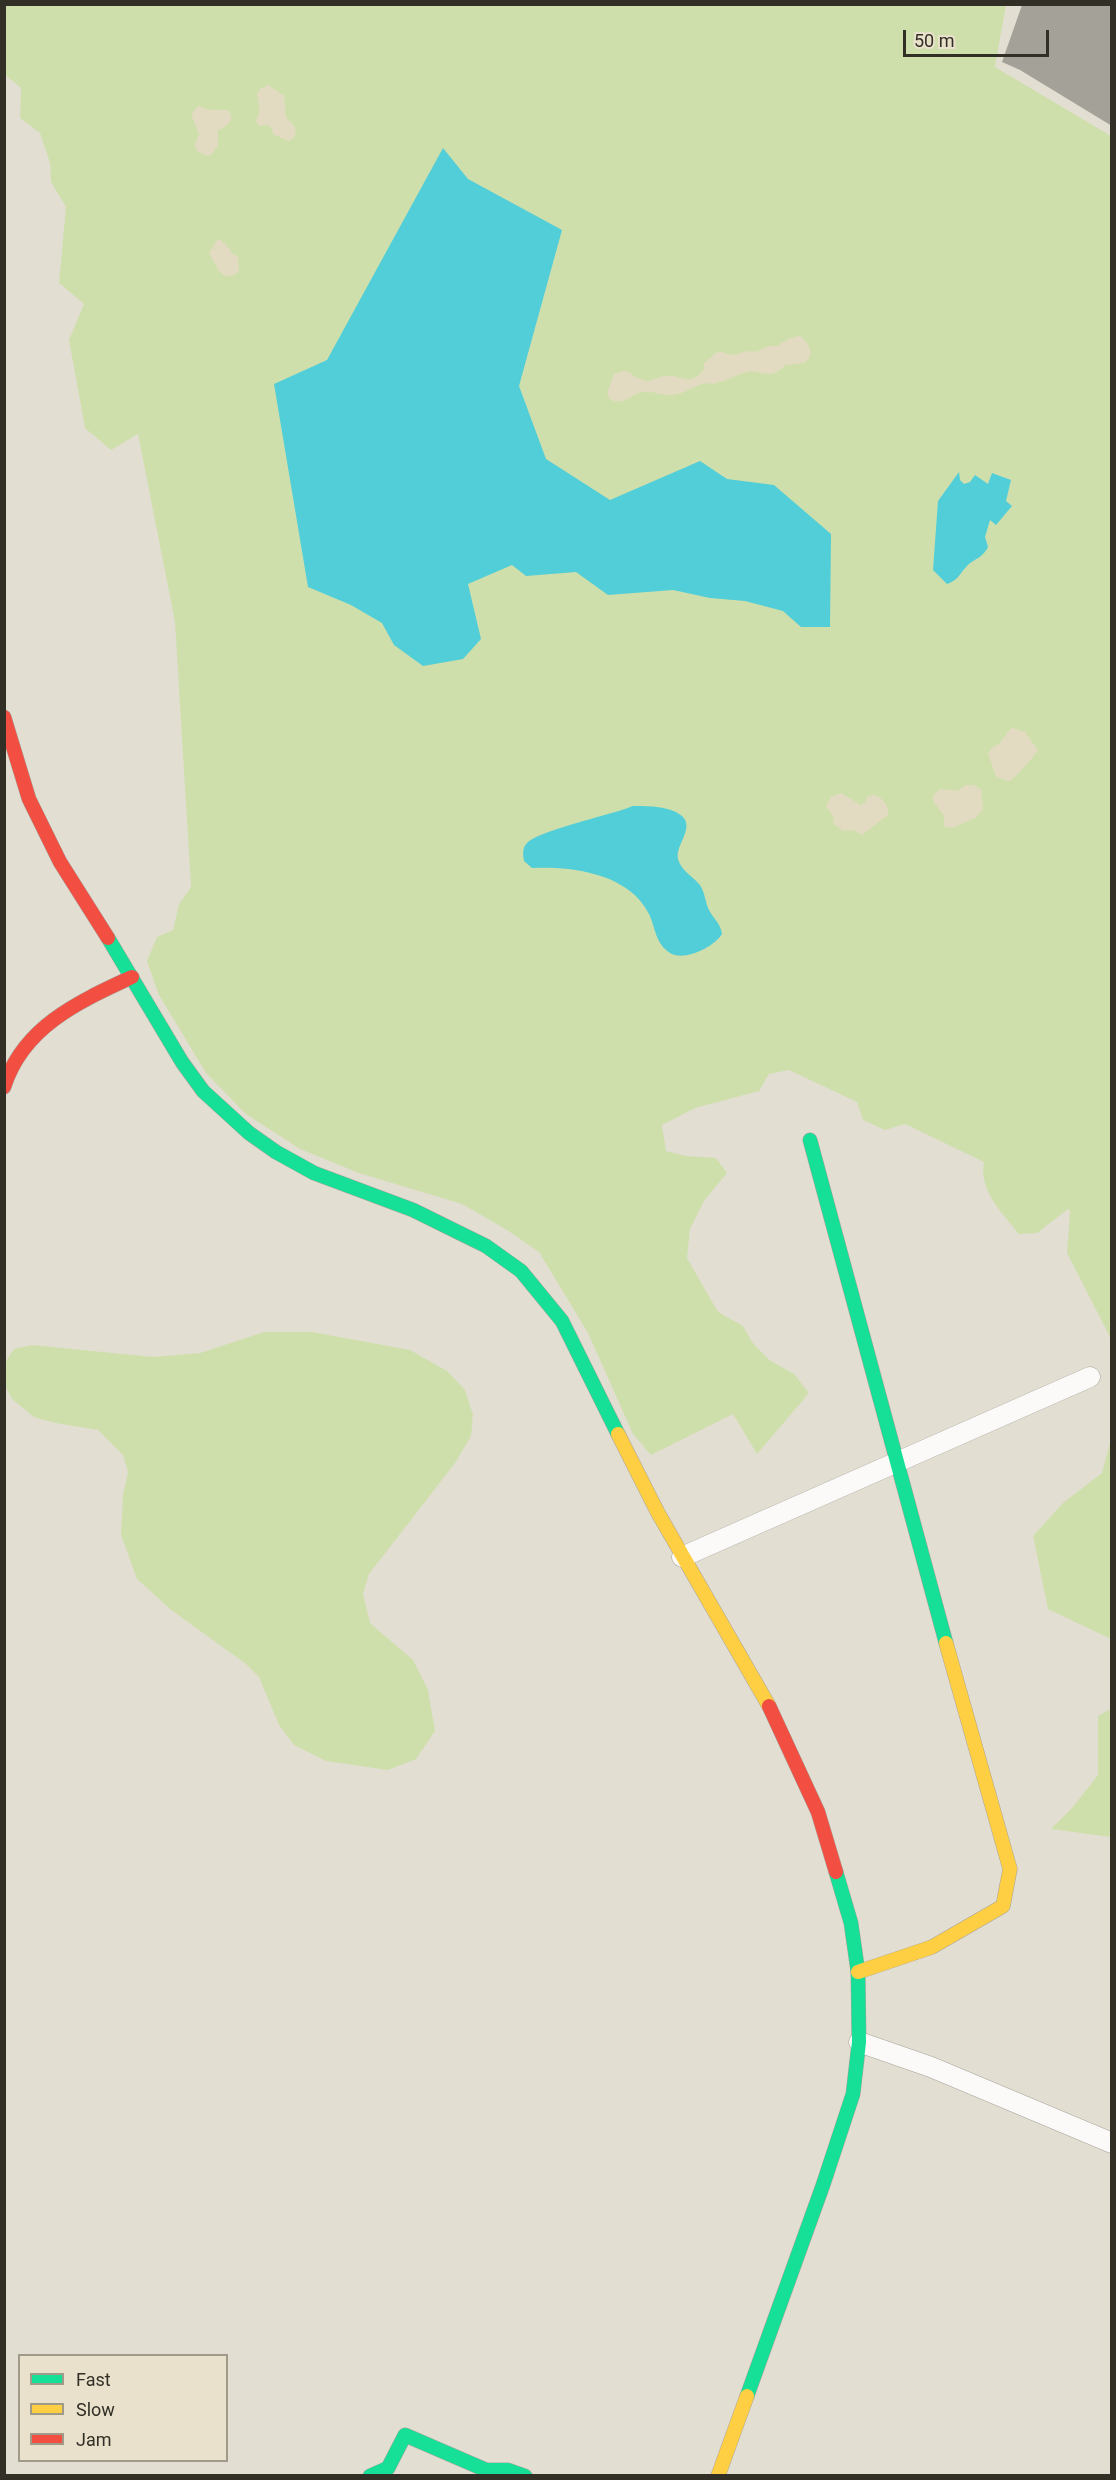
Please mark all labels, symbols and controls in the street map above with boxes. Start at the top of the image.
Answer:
scale bar [906,18,1052,56]
text: 50 m [914,30,954,51]
legend [18,2354,228,2462]
text: Fast [76,2369,111,2390]
text: Slow [76,2399,115,2420]
text: Jam [76,2429,112,2450]

